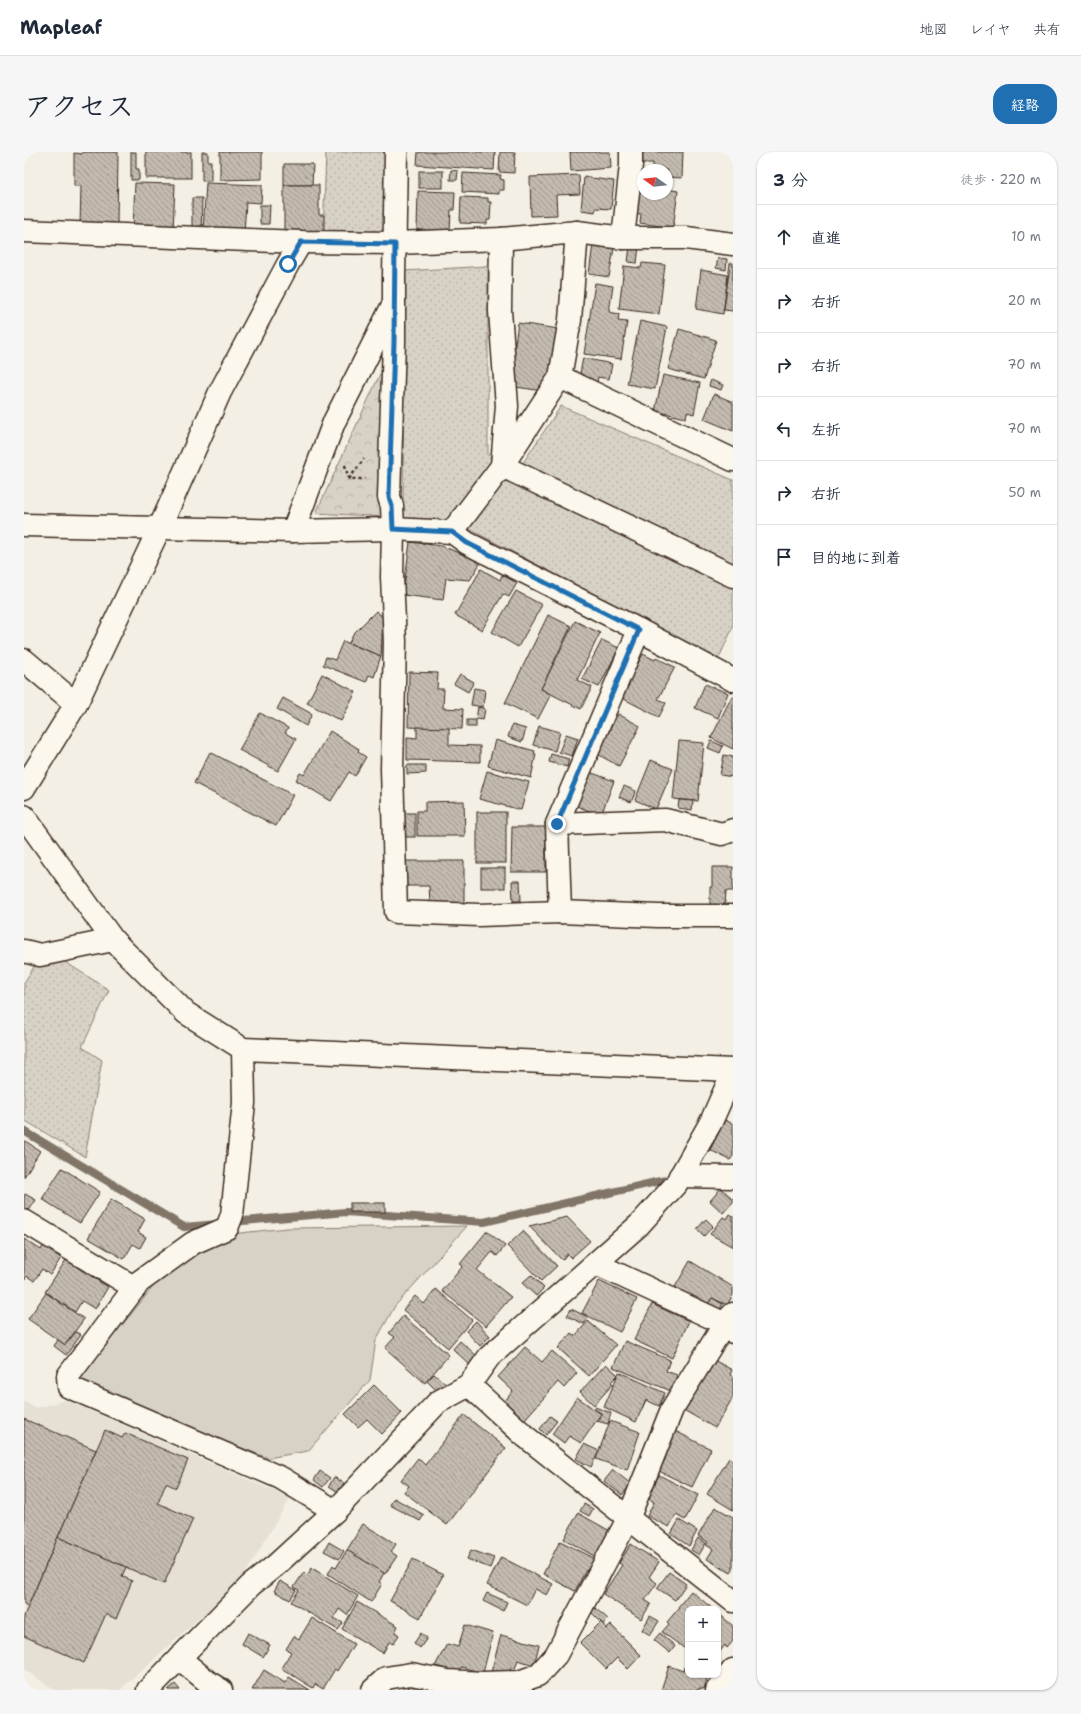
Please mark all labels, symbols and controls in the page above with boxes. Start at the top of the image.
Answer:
text: Mapleaf [20,15,102,40]
text: 地図 [920,20,948,38]
text: レイヤ [970,20,1011,38]
text: 共有 [1033,20,1061,38]
button: 経路 [993,84,1057,124]
text: アクセス [24,87,134,125]
north arrow [637,164,673,200]
text: 3 分 [773,169,808,191]
text: 徒歩 · 220 m [961,171,1041,188]
icon: ahead [773,226,795,248]
text: 直進 [811,228,841,248]
text: 10 m [1011,228,1041,245]
route start [279,255,297,273]
icon: right [773,290,795,312]
text: 右折 [811,292,841,312]
text: 20 m [1008,292,1041,309]
icon: right [773,354,795,376]
text: 右折 [811,356,841,376]
text: 70 m [1007,356,1041,373]
icon: left [773,418,795,440]
text: 左折 [811,420,841,440]
text: 70 m [1007,420,1041,437]
icon: right [773,482,795,504]
text: 右折 [811,484,841,504]
text: 50 m [1008,484,1041,501]
icon: arrive [773,546,795,568]
text: 目的地に到着 [811,548,901,568]
route end [548,815,566,833]
map controls [685,1606,721,1678]
button: + [685,1606,721,1642]
button: − [685,1642,721,1678]

